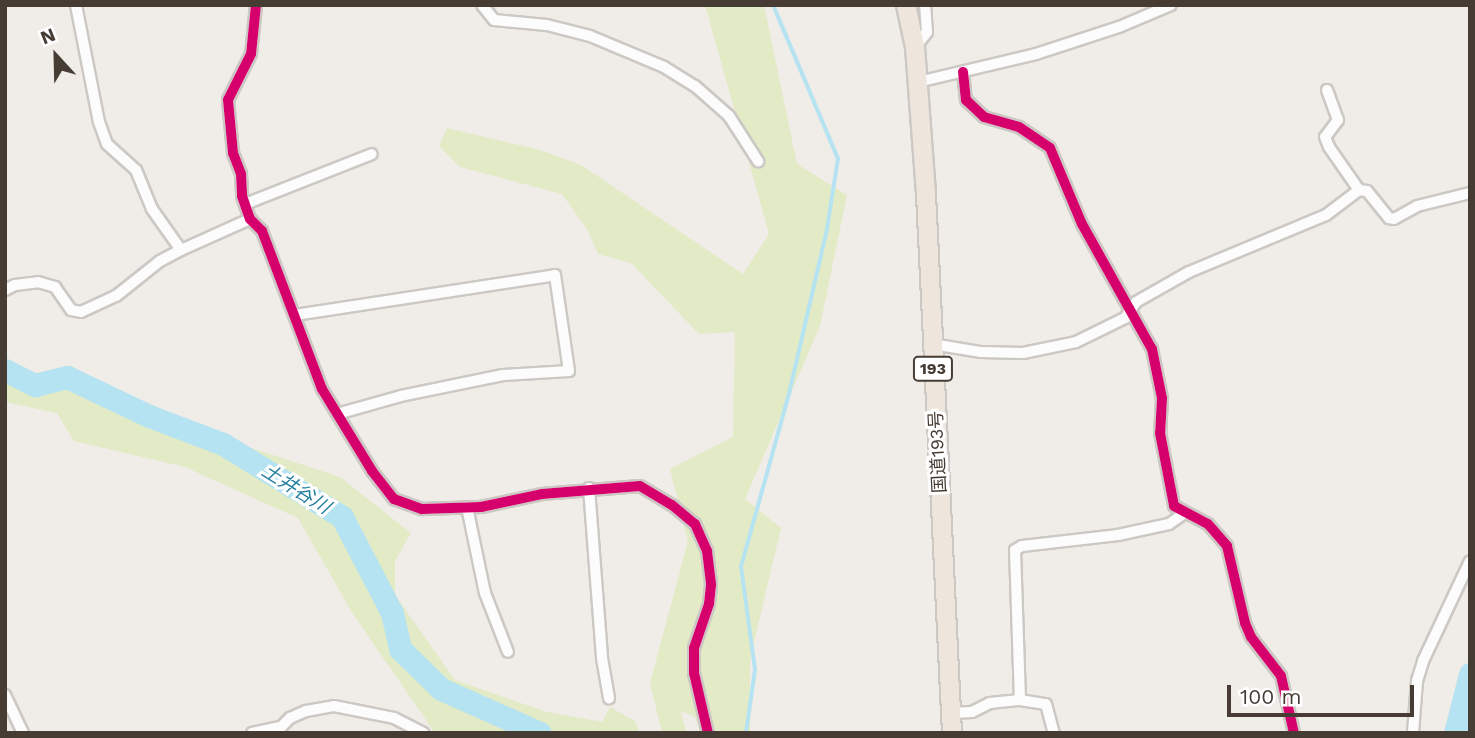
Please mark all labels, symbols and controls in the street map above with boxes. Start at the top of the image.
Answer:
north arrow [21,21,91,91]
text: N [37,23,59,49]
road number: 193 [912,356,954,382]
street label: 国道193号 [925,410,951,494]
water label: 土井谷川 [258,459,334,519]
scale bar [1230,672,1417,716]
text: 100 m [1240,684,1302,709]

